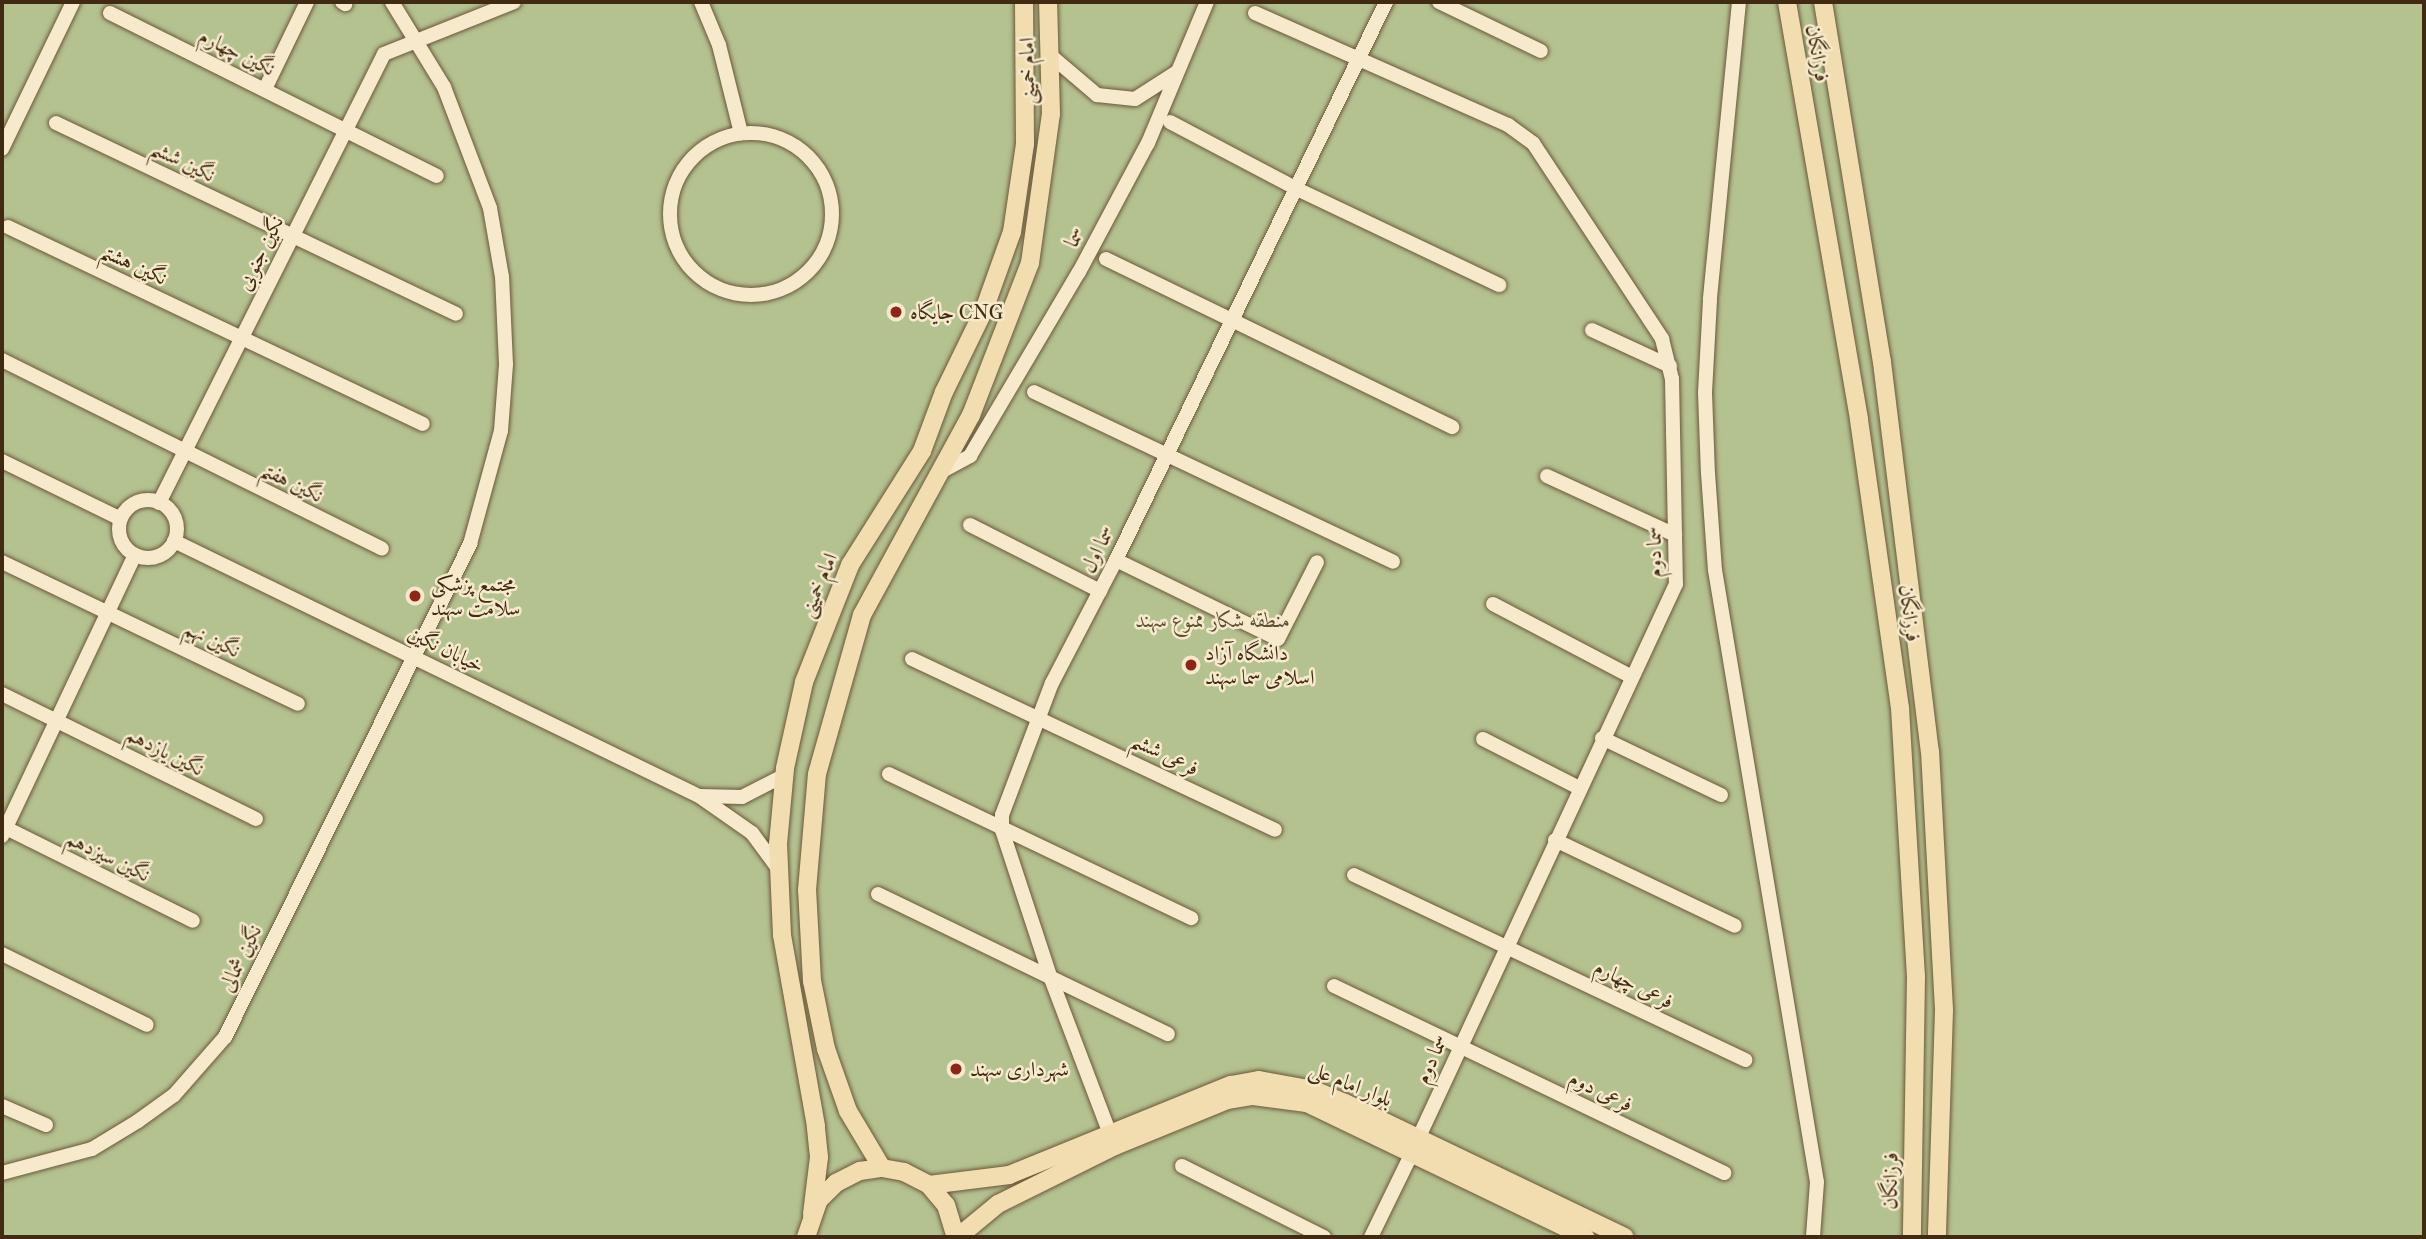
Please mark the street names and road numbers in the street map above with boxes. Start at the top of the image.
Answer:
street label: نگین چهارم [195,23,279,81]
street label: فرزانگان [1801,23,1835,83]
street label: امام خمینی [1014,37,1040,105]
street label: نگین ششم [147,135,219,187]
street label: نگین جنوبی [231,211,289,295]
street label: سما [1058,222,1090,252]
street label: نگین هشتم [97,238,171,290]
street label: نگین هفتم [257,456,327,508]
street label: سما اول [1075,521,1119,577]
street label: سما دوم [1641,526,1667,578]
street label: امام خمینی [793,549,843,621]
street label: فرزانگان [1894,583,1926,643]
street label: نگین نهم [180,615,244,663]
street label: خیابان نگین [404,620,488,678]
street label: نگین یازدهم [122,721,208,781]
street label: فرعی ششم [1127,727,1203,781]
street label: نگین سیزدهم [62,825,154,887]
street label: نگین شمالی [213,920,267,996]
street label: فرعی چهارم [1590,954,1678,1014]
street label: سما دوم [1409,1030,1453,1088]
street label: بلوار امام علی [1306,1056,1396,1112]
street label: فرعی دوم [1565,1065,1637,1117]
street label: فرزانگان [1877,1152,1903,1210]

